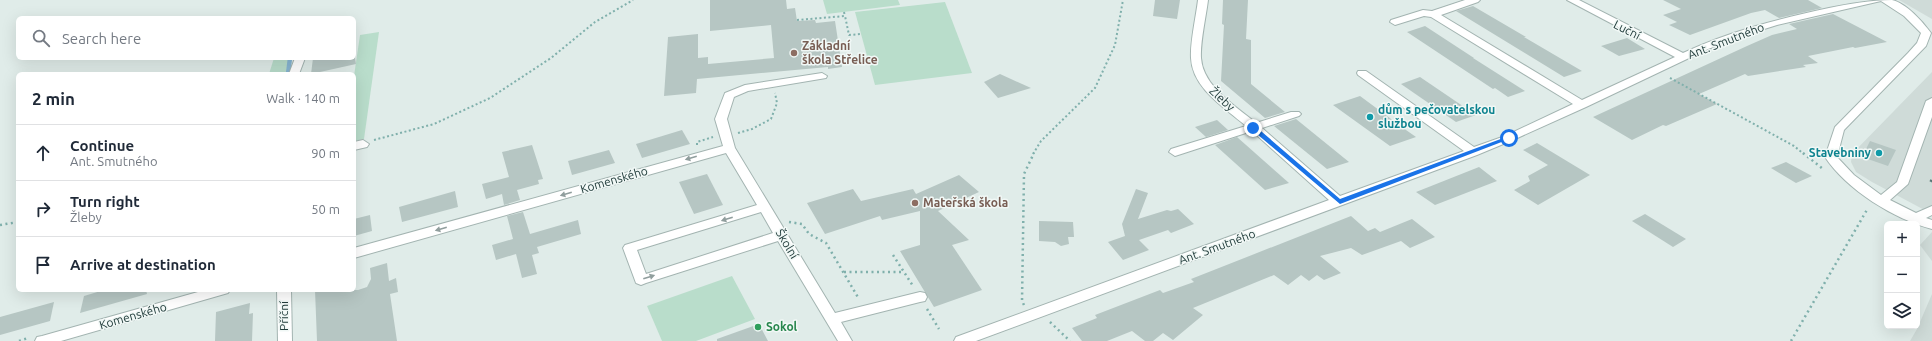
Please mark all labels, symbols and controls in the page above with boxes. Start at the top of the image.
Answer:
search box [16,16,356,60]
street label: Luční [1612,17,1644,42]
street label: Ant. Smutného [1686,20,1766,61]
icon: search [30,27,52,49]
text: Search here [62,30,141,47]
place label: Základní škola Střelice [802,39,878,66]
marker: Základní škola Střelice [789,48,799,58]
street label: Žleby [1207,84,1238,114]
text: 2 min [32,89,75,108]
text: Walk · 140 m [266,91,340,105]
place label: dům s pečovatelskou službou [1378,103,1495,130]
marker: dům s pečovatelskou službou [1365,112,1375,122]
route end [1244,119,1262,137]
route start [1500,129,1518,147]
text: Continue [70,137,134,154]
icon: ahead [32,142,54,164]
text: 90 m [311,146,340,160]
place label: Stavebniny [1809,146,1872,159]
marker: Stavebniny [1874,148,1884,158]
text: Ant. Smutného [70,154,158,168]
one-way arrow [685,155,697,161]
street label: Komenského [579,164,649,195]
one-way arrow [560,191,572,197]
text: Turn right [70,193,140,210]
place label: Mateřská škola [923,196,1008,209]
icon: right [32,198,54,220]
marker: Mateřská škola [910,198,920,208]
text: 50 m [311,202,340,216]
text: Žleby [70,210,102,224]
one-way arrow [721,216,733,222]
map controls [1884,221,1920,329]
button: + [1884,221,1920,257]
one-way arrow [435,226,447,232]
street label: Školní [774,227,802,262]
street label: Ant. Smutného [1177,227,1257,266]
icon: arrive [32,254,54,276]
text: Arrive at destination [70,256,216,273]
button: − [1884,257,1920,293]
one-way arrow [643,274,655,280]
button: layers [1884,293,1920,329]
street label: Komenského [98,300,168,331]
street label: Příční [277,300,290,331]
place label: Sokol [766,320,798,333]
marker: Sokol [753,322,763,332]

